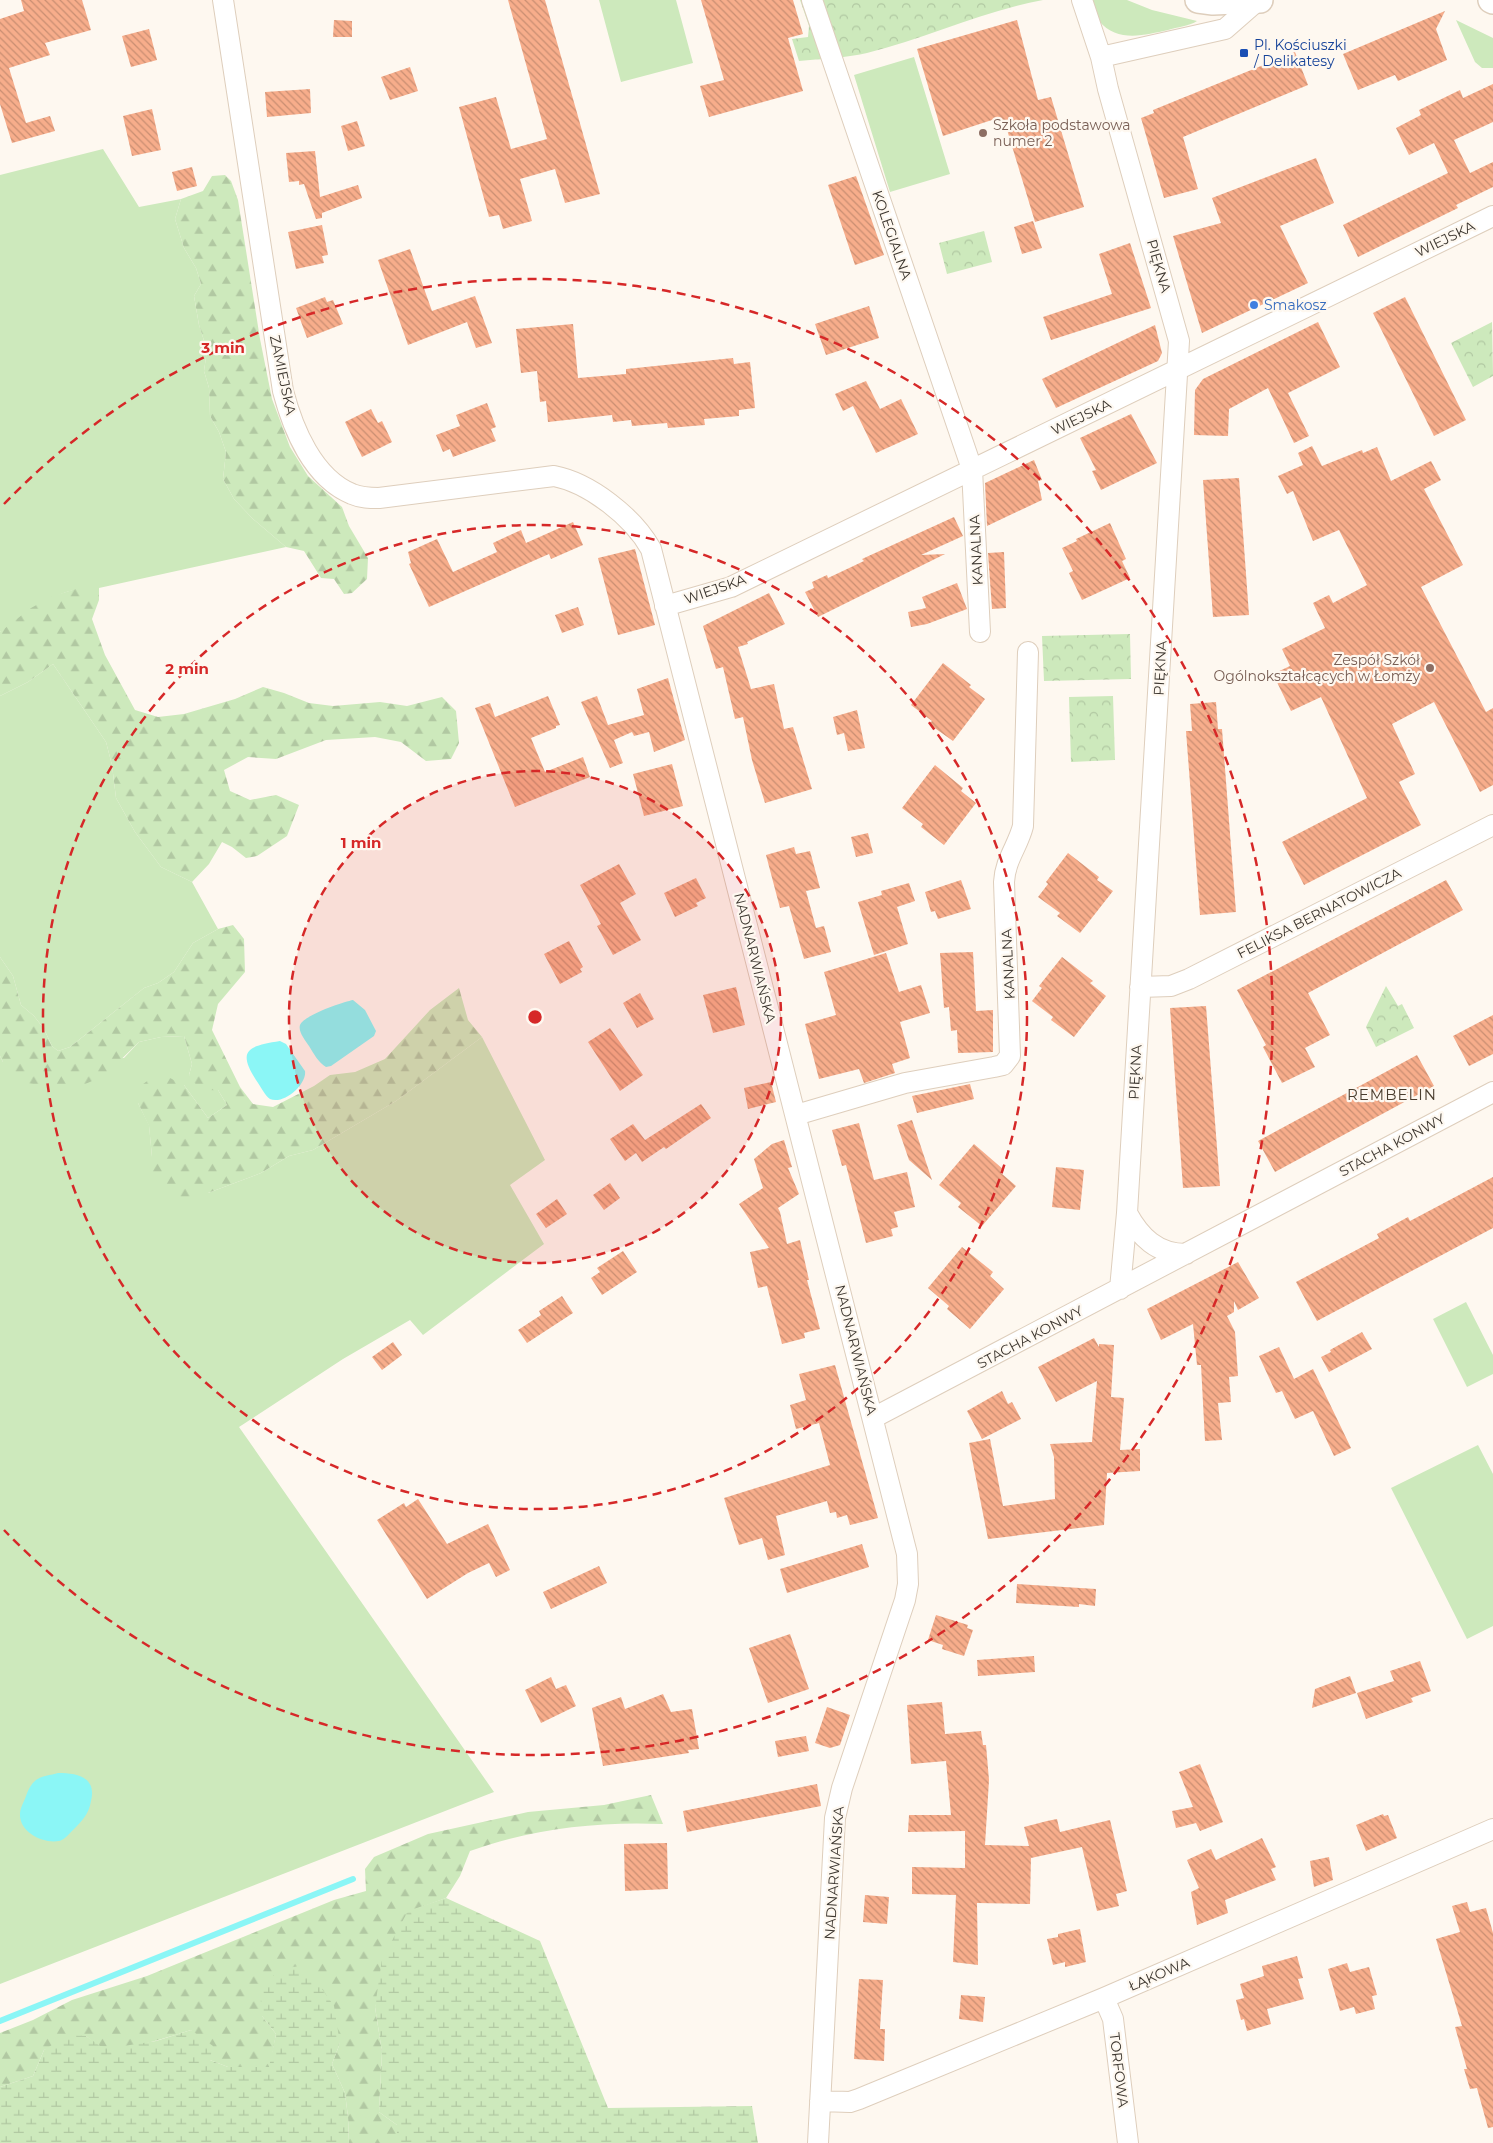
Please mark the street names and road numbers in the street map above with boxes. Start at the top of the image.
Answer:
street label: KOLEGIALNA [868,188,916,283]
street label: WIEJSKA [1412,216,1479,261]
street label: PIĘKNA [1143,237,1175,296]
street label: ZAMIEJSKA [266,333,300,418]
street label: WIEJSKA [1048,394,1115,439]
street label: KANALNA [965,513,987,586]
street label: WIEJSKA [682,570,749,608]
street label: PIĘKNA [1150,639,1170,696]
street label: FELIKSA BERNATOWICZA [1234,863,1405,962]
street label: NADNARWIAŃSKA [730,891,780,1026]
street label: KANALNA [997,927,1019,1000]
street label: PIĘKNA [1125,1043,1145,1100]
street label: STACHA KONWY [1336,1109,1448,1181]
street label: NADNARWIAŃSKA [831,1283,881,1418]
street label: STACHA KONWY [974,1301,1086,1373]
street label: NADNARWIAŃSKA [820,1805,848,1940]
street label: ŁĄKOWA [1126,1953,1193,1995]
street label: TORFOWA [1105,2032,1133,2109]

